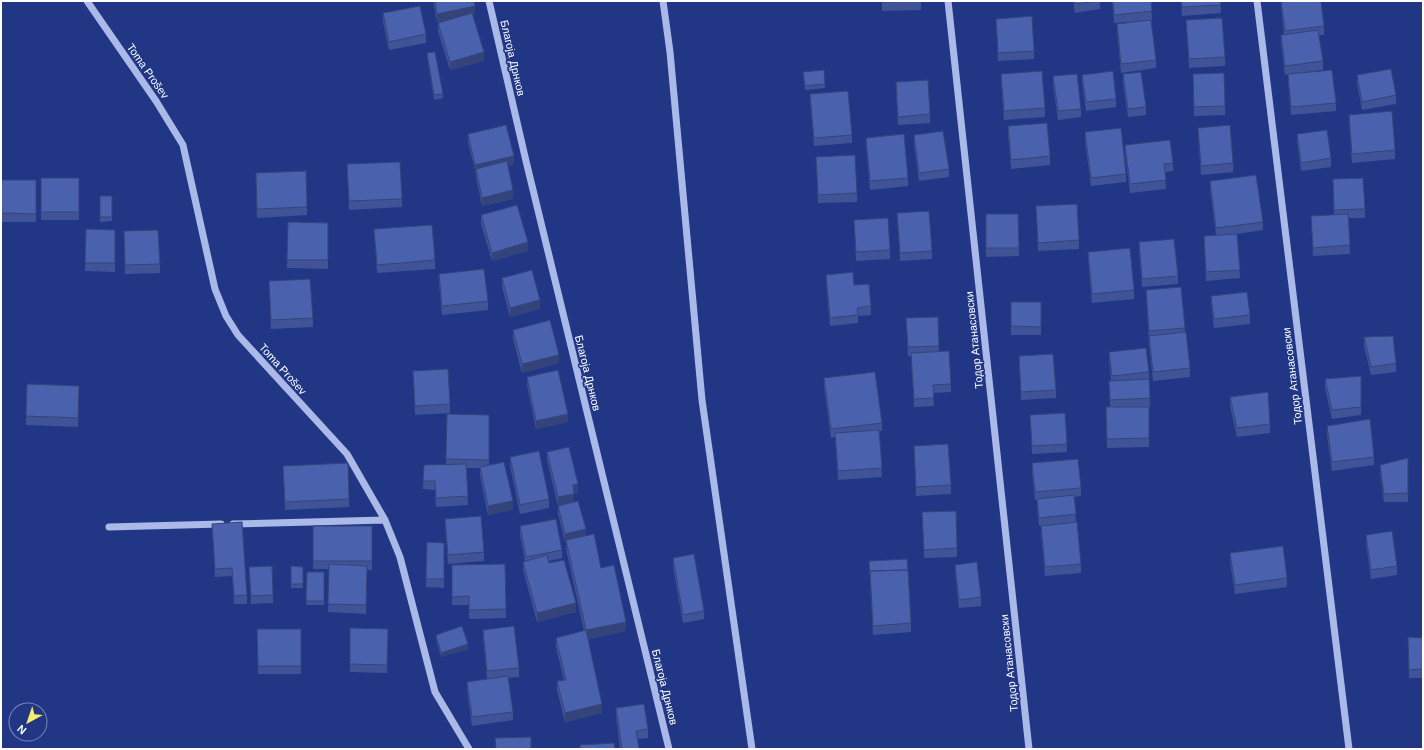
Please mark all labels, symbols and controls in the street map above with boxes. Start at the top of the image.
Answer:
street label: Благоја Дрнков [498,19,528,97]
street label: Toma Prošev [125,41,172,101]
street label: Тодор Атанасовски [963,291,985,389]
street label: Тодор Атанасовски [1280,327,1304,425]
street label: Благоја Дрнков [573,334,603,412]
street label: Toma Prošev [257,341,309,397]
street label: Тодор Атанасовски [998,614,1020,712]
street label: Благоја Дрнков [650,648,680,726]
north arrow [8,702,48,742]
text: N [15,722,28,737]

